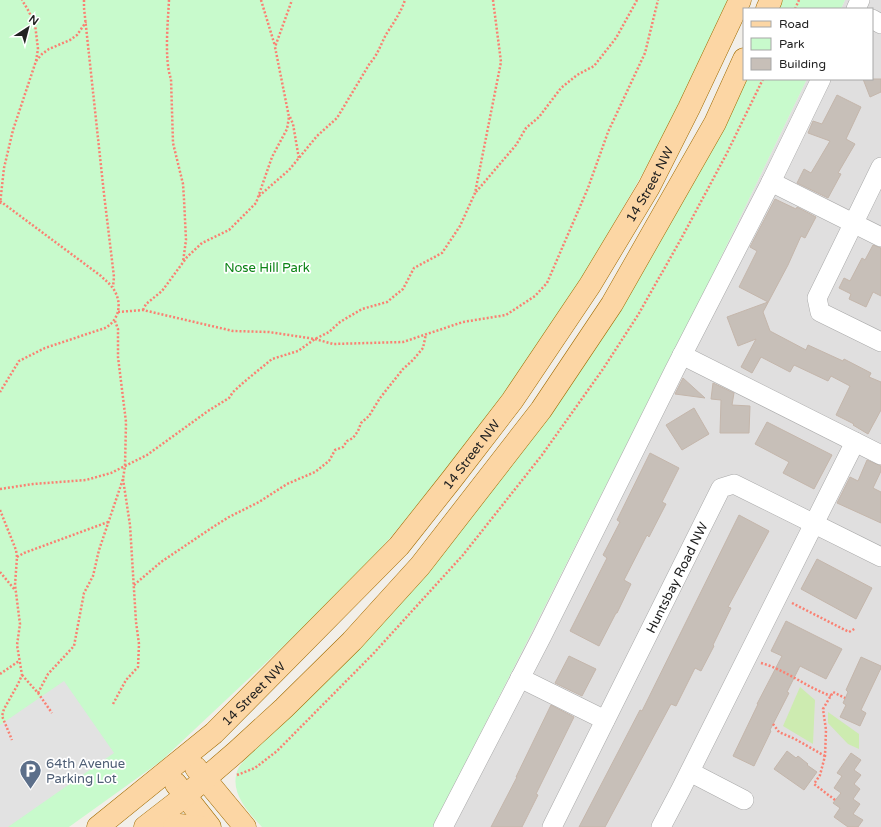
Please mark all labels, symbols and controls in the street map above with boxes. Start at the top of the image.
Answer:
north arrow [8,8,48,48]
legend [743,8,873,80]
text: N [26,12,41,28]
text: Road [779,17,809,31]
text: Park [779,37,805,51]
text: Building [779,57,826,71]
street label: 14 Street NW [623,144,677,225]
park label: Nose Hill Park [224,260,310,276]
street label: 14 Street NW [440,417,504,493]
street label: Huntsbay Road NW [643,520,712,636]
street label: 14 Street NW [219,659,289,730]
place label: 64th Avenue Parking Lot [46,756,125,787]
parking icon: 64th Avenue Parking Lot [18,757,44,790]

